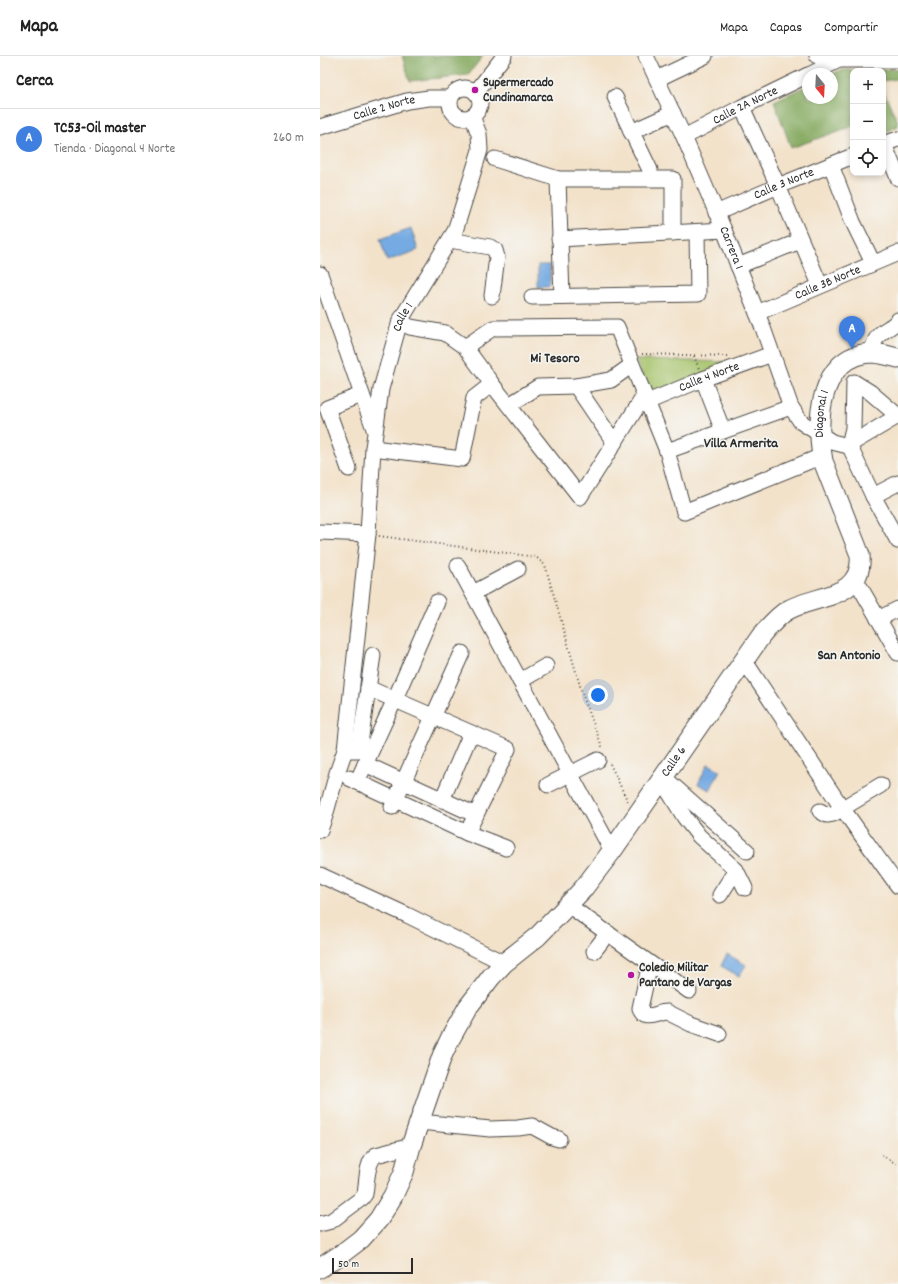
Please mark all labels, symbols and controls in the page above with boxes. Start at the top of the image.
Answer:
text: Mapa [20,14,58,41]
text: Mapa [720,18,748,38]
text: Capas [770,18,802,38]
text: Compartir [824,18,878,38]
north arrow [802,68,838,104]
map controls [850,68,886,176]
button: + [850,68,886,104]
text: Cerca [16,70,53,94]
place label: Supermercado Cundinamarca [483,74,554,108]
street label: Calle 2A Norte [709,81,782,130]
marker: Supermercado Cundinamarca [470,85,480,95]
street label: Calle 2 Norte [351,90,417,126]
button: − [850,104,886,140]
text: TC53-Oil master [54,118,146,140]
text: A [25,129,33,148]
text: 260 m [273,129,304,148]
text: Tienda · Diagonal 4 Norte [54,140,175,159]
button: locate [850,140,886,176]
street label: Calle 3 Norte [751,163,817,205]
street label: Carrera 1 [714,224,748,272]
street label: Calle 3B Norte [792,260,864,305]
street label: Calle 1 [388,299,418,334]
pin: A [839,316,865,349]
district label: Mi Tesoro [530,349,580,369]
street label: Calle 4 Norte [676,357,742,397]
street label: Diagonal 1 [810,387,835,438]
district label: Villa Armerita [704,434,779,454]
district label: San Antonio [817,646,881,666]
your location [588,685,608,705]
street label: Calle 6 [656,742,691,781]
place label: Coledio Militar Pantano de Vargas [639,959,732,993]
marker: Coledio Militar Pantano de Vargas [626,970,636,980]
scale bar [332,1256,413,1275]
text: 50 m [338,1257,359,1273]

